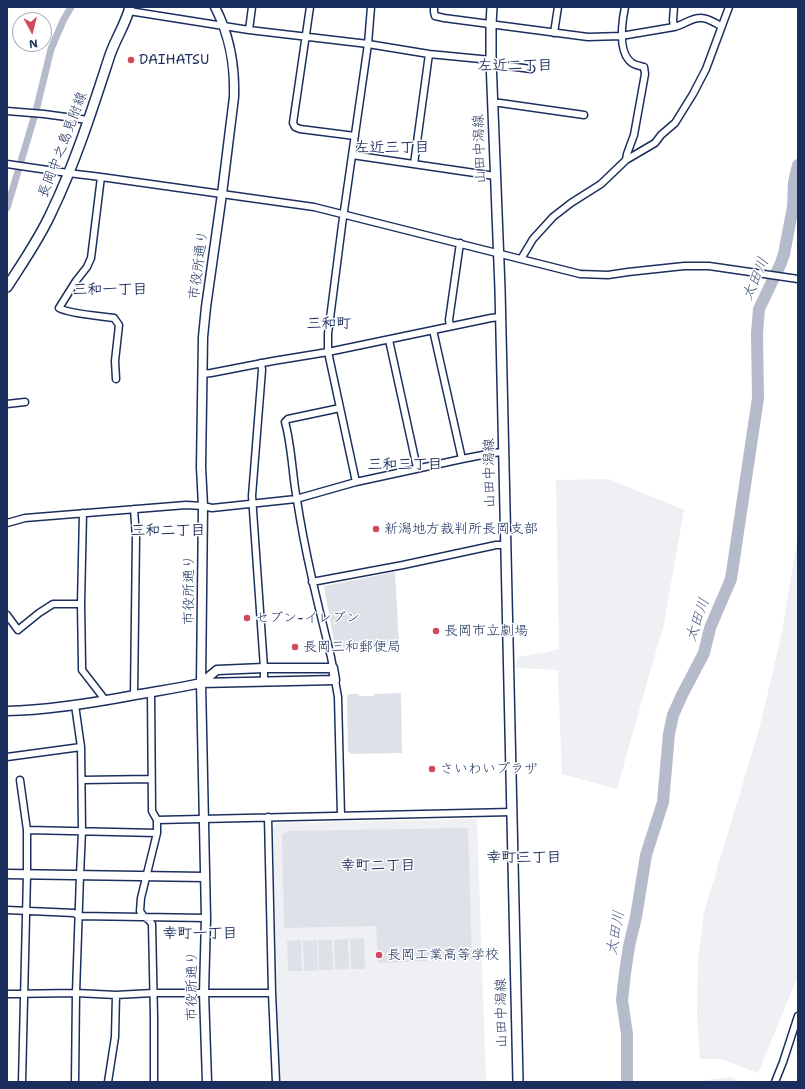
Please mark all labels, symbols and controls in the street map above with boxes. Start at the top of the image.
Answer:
north arrow [12,12,52,52]
text: N [28,35,39,51]
place label: DAIHATSU [139,52,209,68]
marker: DAIHATSU [126,55,136,65]
district label: 左近二丁目 [478,57,552,75]
street label: 長岡中之島見附線 [35,90,91,200]
street label: 山田中潟線 [470,114,490,184]
district label: 左近三丁目 [355,139,429,157]
street label: 市役所通り [186,229,212,301]
water label: 太田川 [739,255,773,303]
district label: 三和一丁目 [73,281,147,299]
district label: 三和町 [307,315,351,333]
street label: 山田中潟線 [481,438,499,508]
district label: 三和三丁目 [368,456,442,474]
place label: 新潟地方裁判所長岡支部 [384,521,538,537]
district label: 三和二丁目 [131,522,205,540]
marker: 新潟地方裁判所長岡支部 [371,524,381,534]
street label: 市役所通り [181,555,197,625]
water label: 太田川 [682,596,714,644]
place label: セブン-イレブン [255,610,360,626]
marker: セブン-イレブン [242,613,252,623]
place label: 長岡市立劇場 [444,623,528,639]
marker: 長岡市立劇場 [431,626,441,636]
place label: 長岡三和郵便局 [303,639,401,655]
marker: 長岡三和郵便局 [290,642,300,652]
place label: さいわいプラザ [440,761,538,777]
marker: さいわいプラザ [427,764,437,774]
district label: 幸町三丁目 [487,849,561,867]
district label: 幸町二丁目 [341,857,415,875]
water label: 太田川 [603,909,629,957]
district label: 幸町一丁目 [163,925,237,943]
place label: 長岡工業高等学校 [387,947,499,963]
marker: 長岡工業高等学校 [374,950,384,960]
street label: 市役所通り [184,951,200,1021]
street label: 山田中潟線 [493,978,511,1048]

